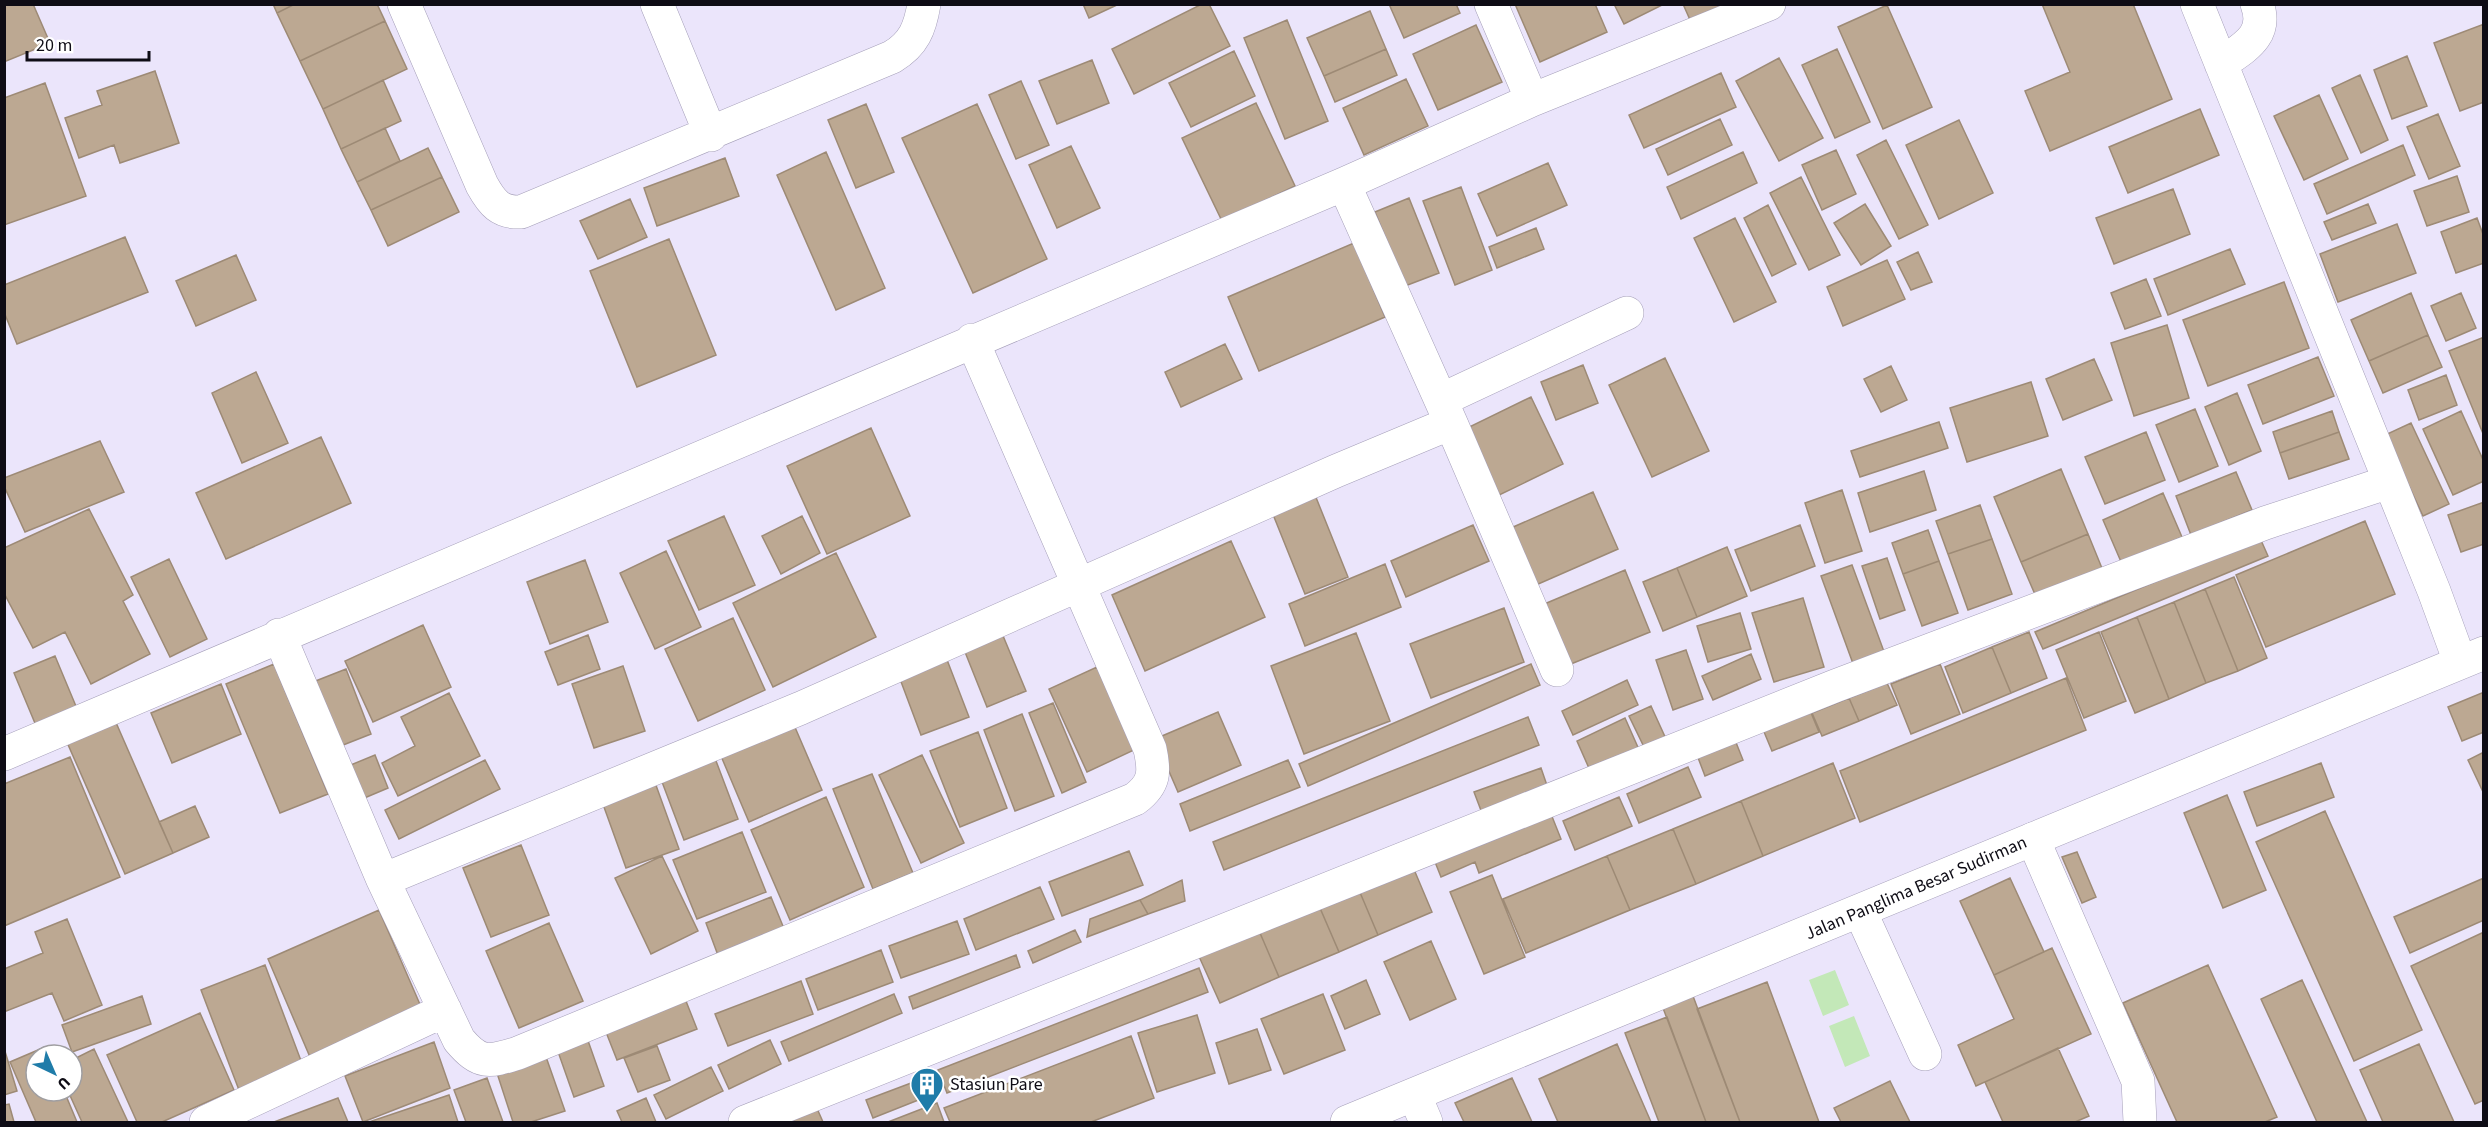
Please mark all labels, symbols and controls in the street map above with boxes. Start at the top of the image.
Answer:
scale bar [27,24,148,62]
text: 20 m [36,33,72,58]
street label: Jalan Panglima Besar Sudirman [1801,830,2031,946]
north arrow [24,1043,84,1103]
building icon: Stasiun Pare [909,1066,945,1113]
text: U [52,1071,75,1095]
place label: Stasiun Pare [950,1072,1043,1097]

